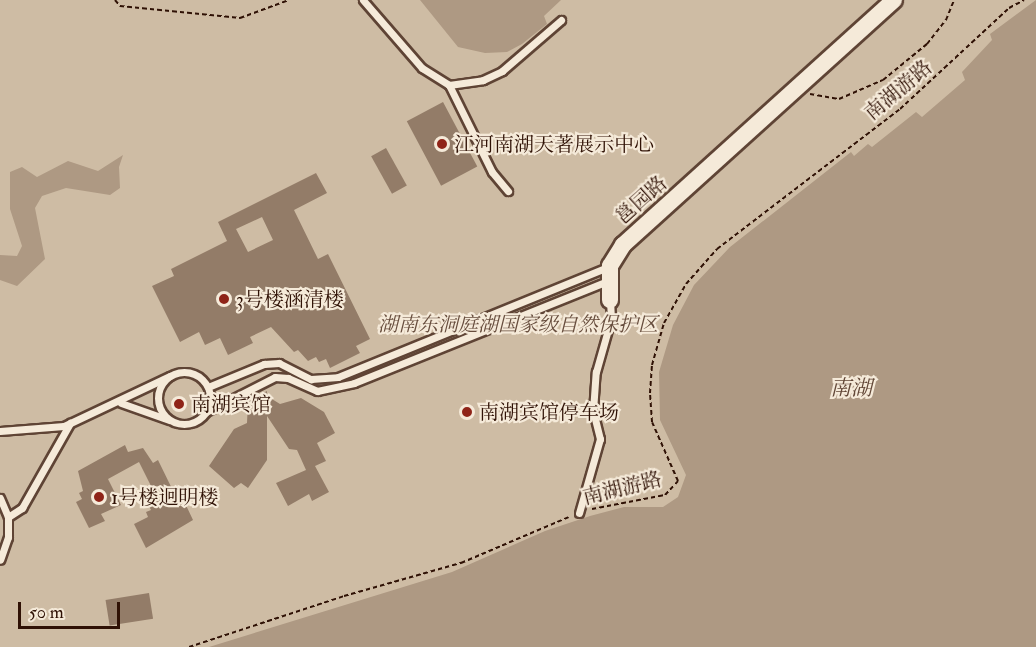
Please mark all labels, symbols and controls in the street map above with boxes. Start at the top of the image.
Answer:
street label: 南湖游路 [860,55,936,125]
place label: 江河南湖天著展示中心 [454,132,654,156]
marker: 江河南湖天著展示中心 [435,137,449,151]
street label: 邕园路 [611,171,671,229]
place label: 3号楼涵清楼 [236,287,344,311]
marker: 3号楼涵清楼 [217,292,231,306]
park label: 湖南东洞庭湖国家级自然保护区 [378,312,658,336]
water label: 南湖 [830,376,872,402]
place label: 南湖宾馆 [191,392,271,416]
marker: 南湖宾馆 [172,397,186,411]
place label: 南湖宾馆停车场 [479,400,619,424]
marker: 南湖宾馆停车场 [460,405,474,419]
street label: 南湖游路 [580,467,664,509]
place label: 1号楼迥明楼 [111,485,218,509]
marker: 1号楼迥明楼 [92,490,106,504]
scale bar [21,590,123,628]
text: 50 m [29,601,64,624]

